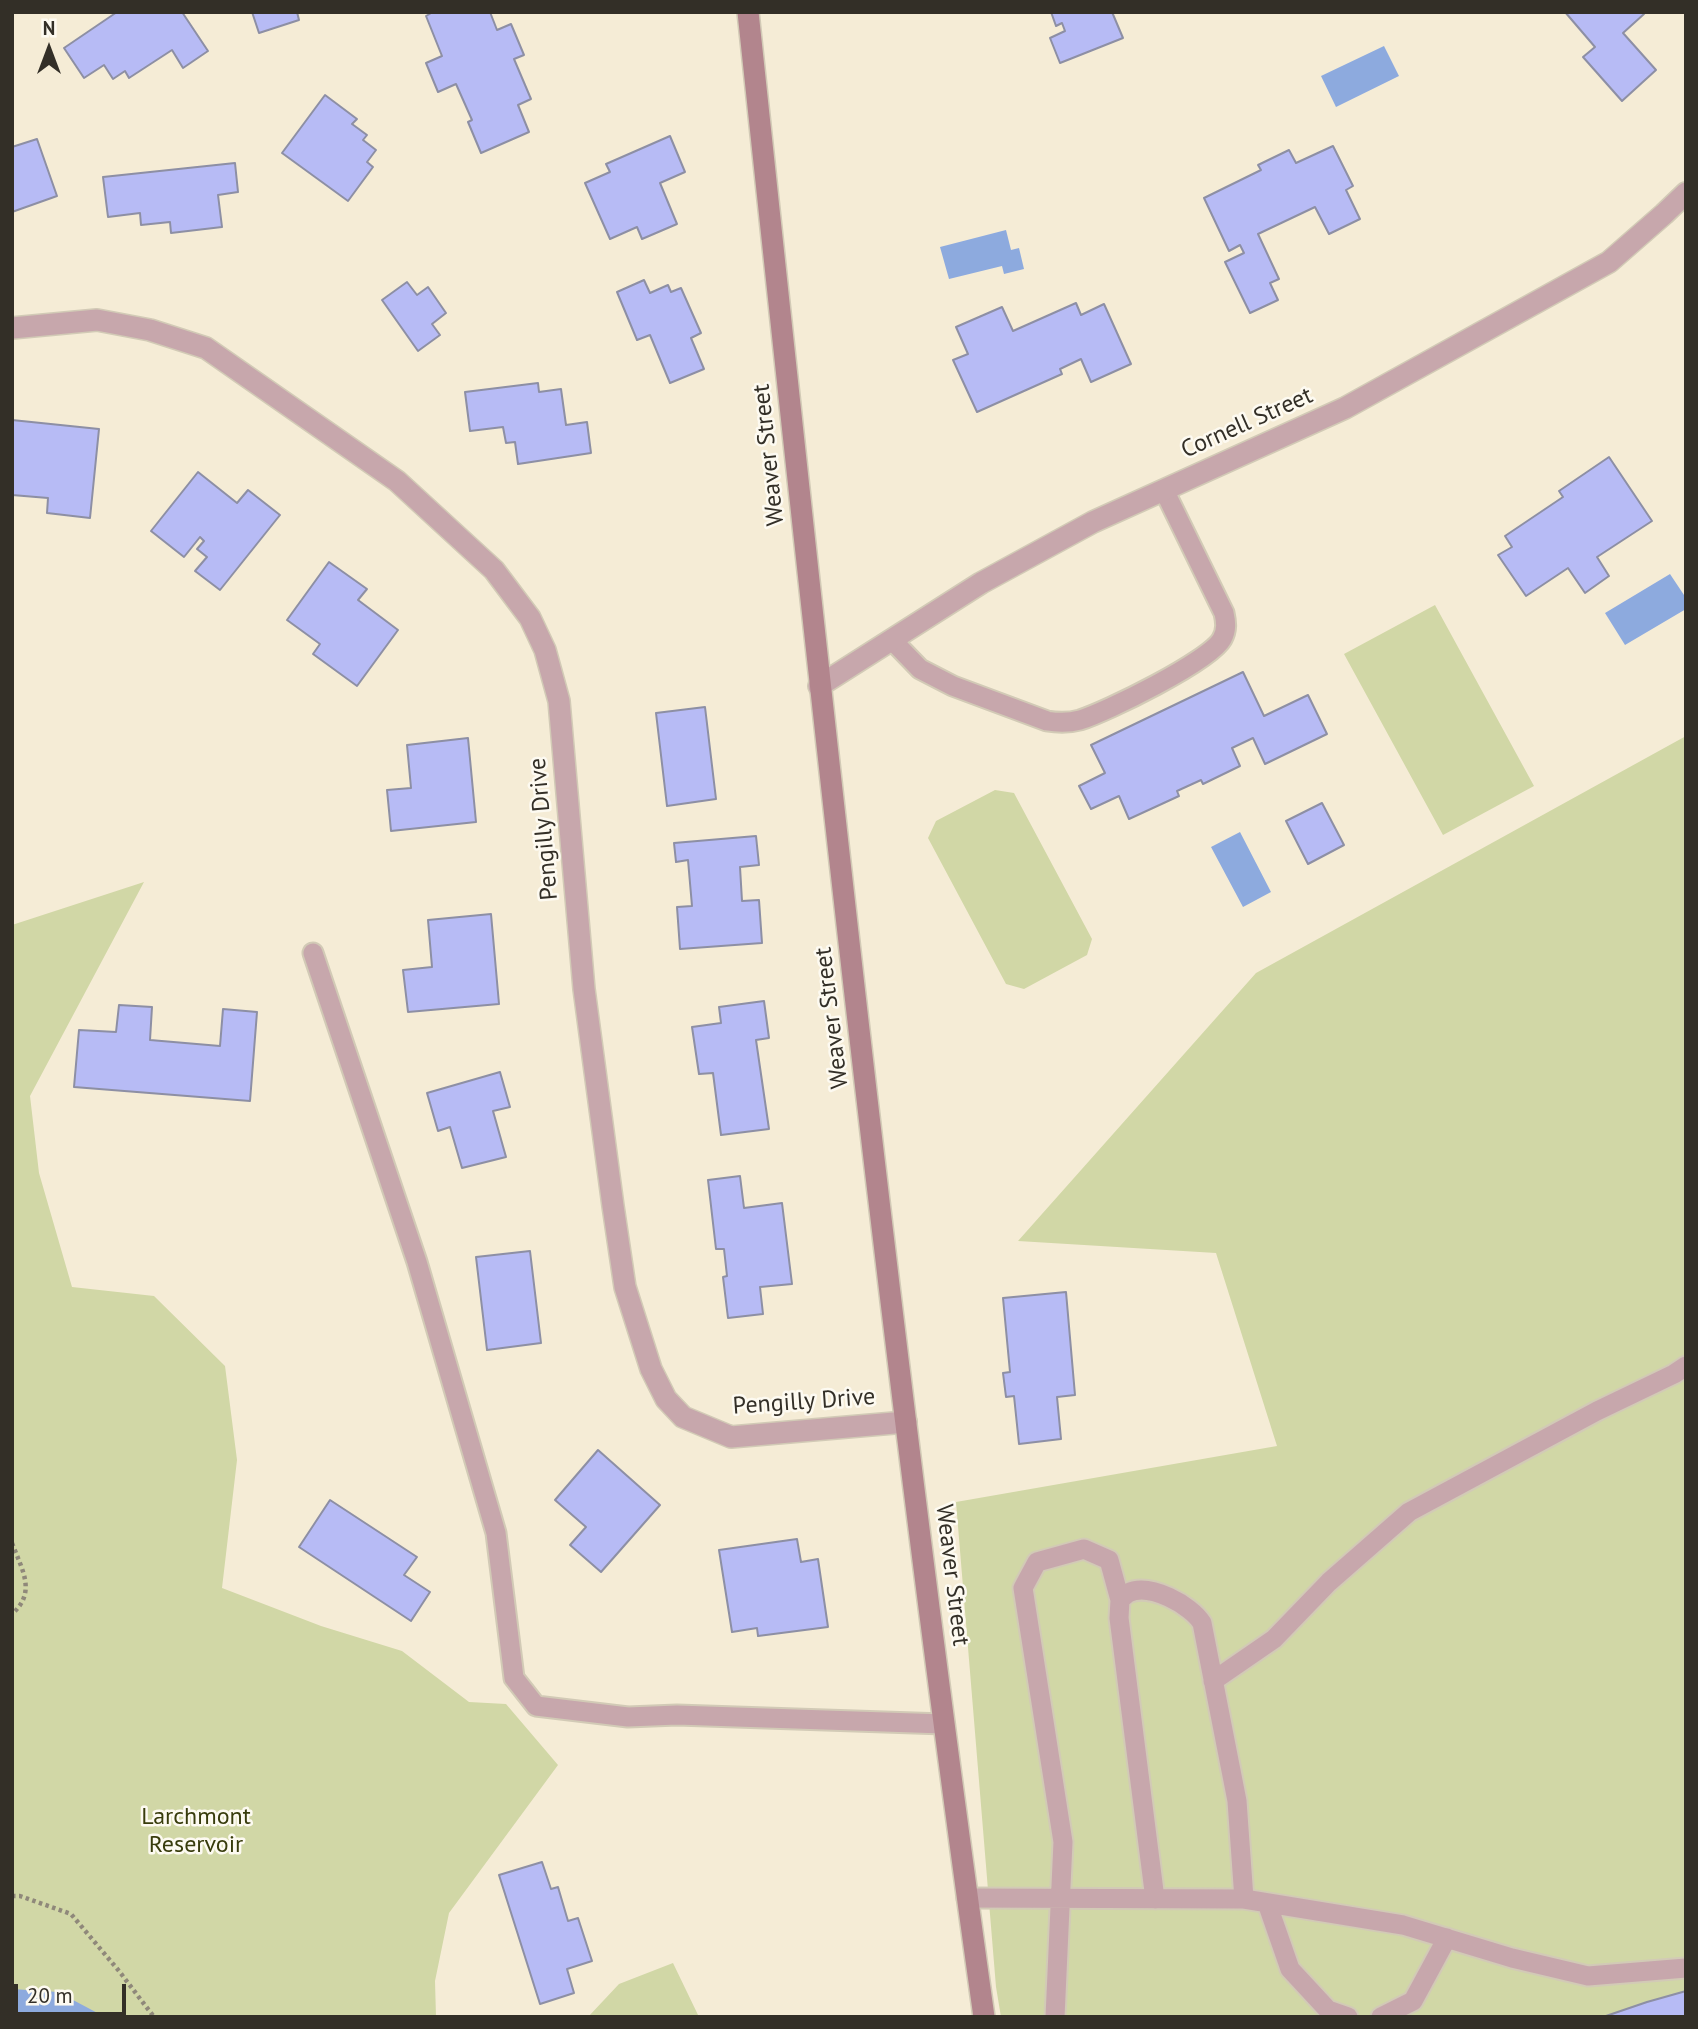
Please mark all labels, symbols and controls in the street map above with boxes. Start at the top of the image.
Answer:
north arrow [14,14,84,84]
text: N [43,16,55,40]
street label: Cornell Street [1177,381,1317,465]
street label: Weaver Street [747,383,791,527]
street label: Pengilly Drive [523,757,565,901]
street label: Weaver Street [809,946,855,1090]
street label: Pengilly Drive [732,1383,876,1421]
street label: Weaver Street [929,1503,975,1647]
park label: Larchmont Reservoir [141,1803,251,1859]
scale bar [18,1969,130,2013]
text: 20 m [27,1982,73,2009]

